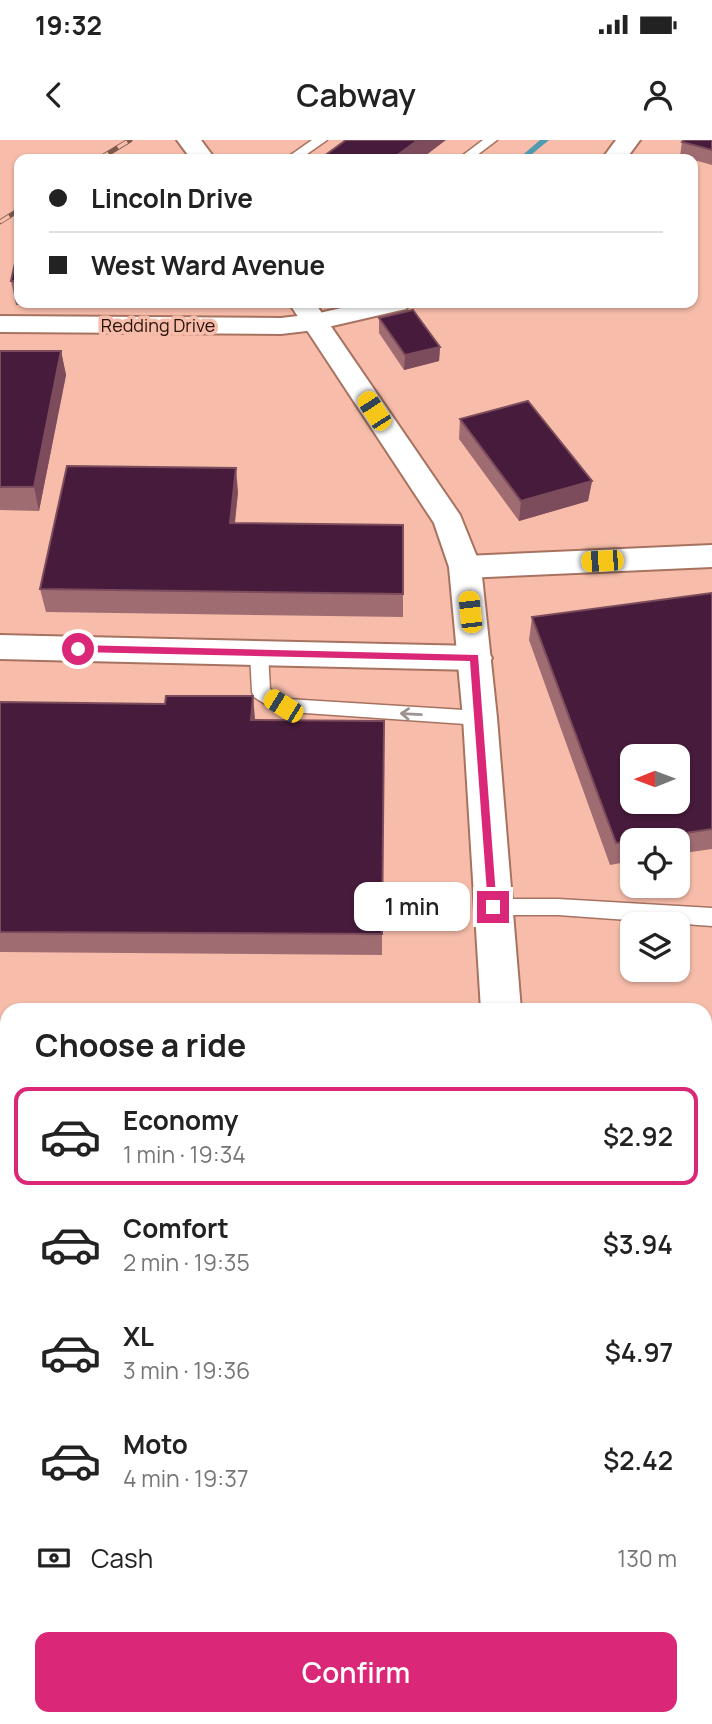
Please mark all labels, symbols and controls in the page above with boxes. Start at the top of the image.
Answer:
text: 19:32 [35,7,102,43]
text: Cabway [296,73,416,117]
icon: back [35,76,73,114]
icon: person [639,76,677,114]
text: Lincoln Drive [91,180,253,216]
text: West Ward Avenue [91,247,325,283]
street label: Redding Drive [101,313,215,337]
car [354,388,395,434]
car [581,549,624,573]
car [458,590,483,634]
route start [62,633,94,665]
car [260,686,307,726]
one-way arrow [400,707,423,720]
north arrow [620,744,690,814]
map controls [620,744,690,982]
button: locate [620,828,690,898]
callout: 1 min [353,882,468,932]
text: 1 min [385,890,439,922]
route end [477,891,509,923]
button: layers [620,912,690,982]
text: Choose a ride [35,1023,246,1067]
text: Economy [123,1102,238,1138]
icon: car [39,1105,102,1168]
text: $2.92 [603,1118,673,1154]
text: 1 min · 19:34 [123,1138,246,1170]
text: Comfort [123,1210,229,1246]
icon: car [39,1213,102,1276]
text: $3.94 [603,1226,673,1262]
text: 2 min · 19:35 [123,1246,250,1278]
text: XL [123,1318,154,1354]
icon: car [39,1321,102,1384]
text: $4.97 [605,1334,673,1370]
text: 3 min · 19:36 [123,1354,250,1386]
text: Moto [123,1426,188,1462]
icon: car [39,1429,102,1492]
text: $2.42 [603,1442,673,1478]
text: 4 min · 19:37 [123,1462,249,1494]
icon: cash [35,1539,73,1577]
text: Cash [91,1540,153,1576]
text: 130 m [617,1542,677,1574]
button: Confirm [35,1632,677,1712]

